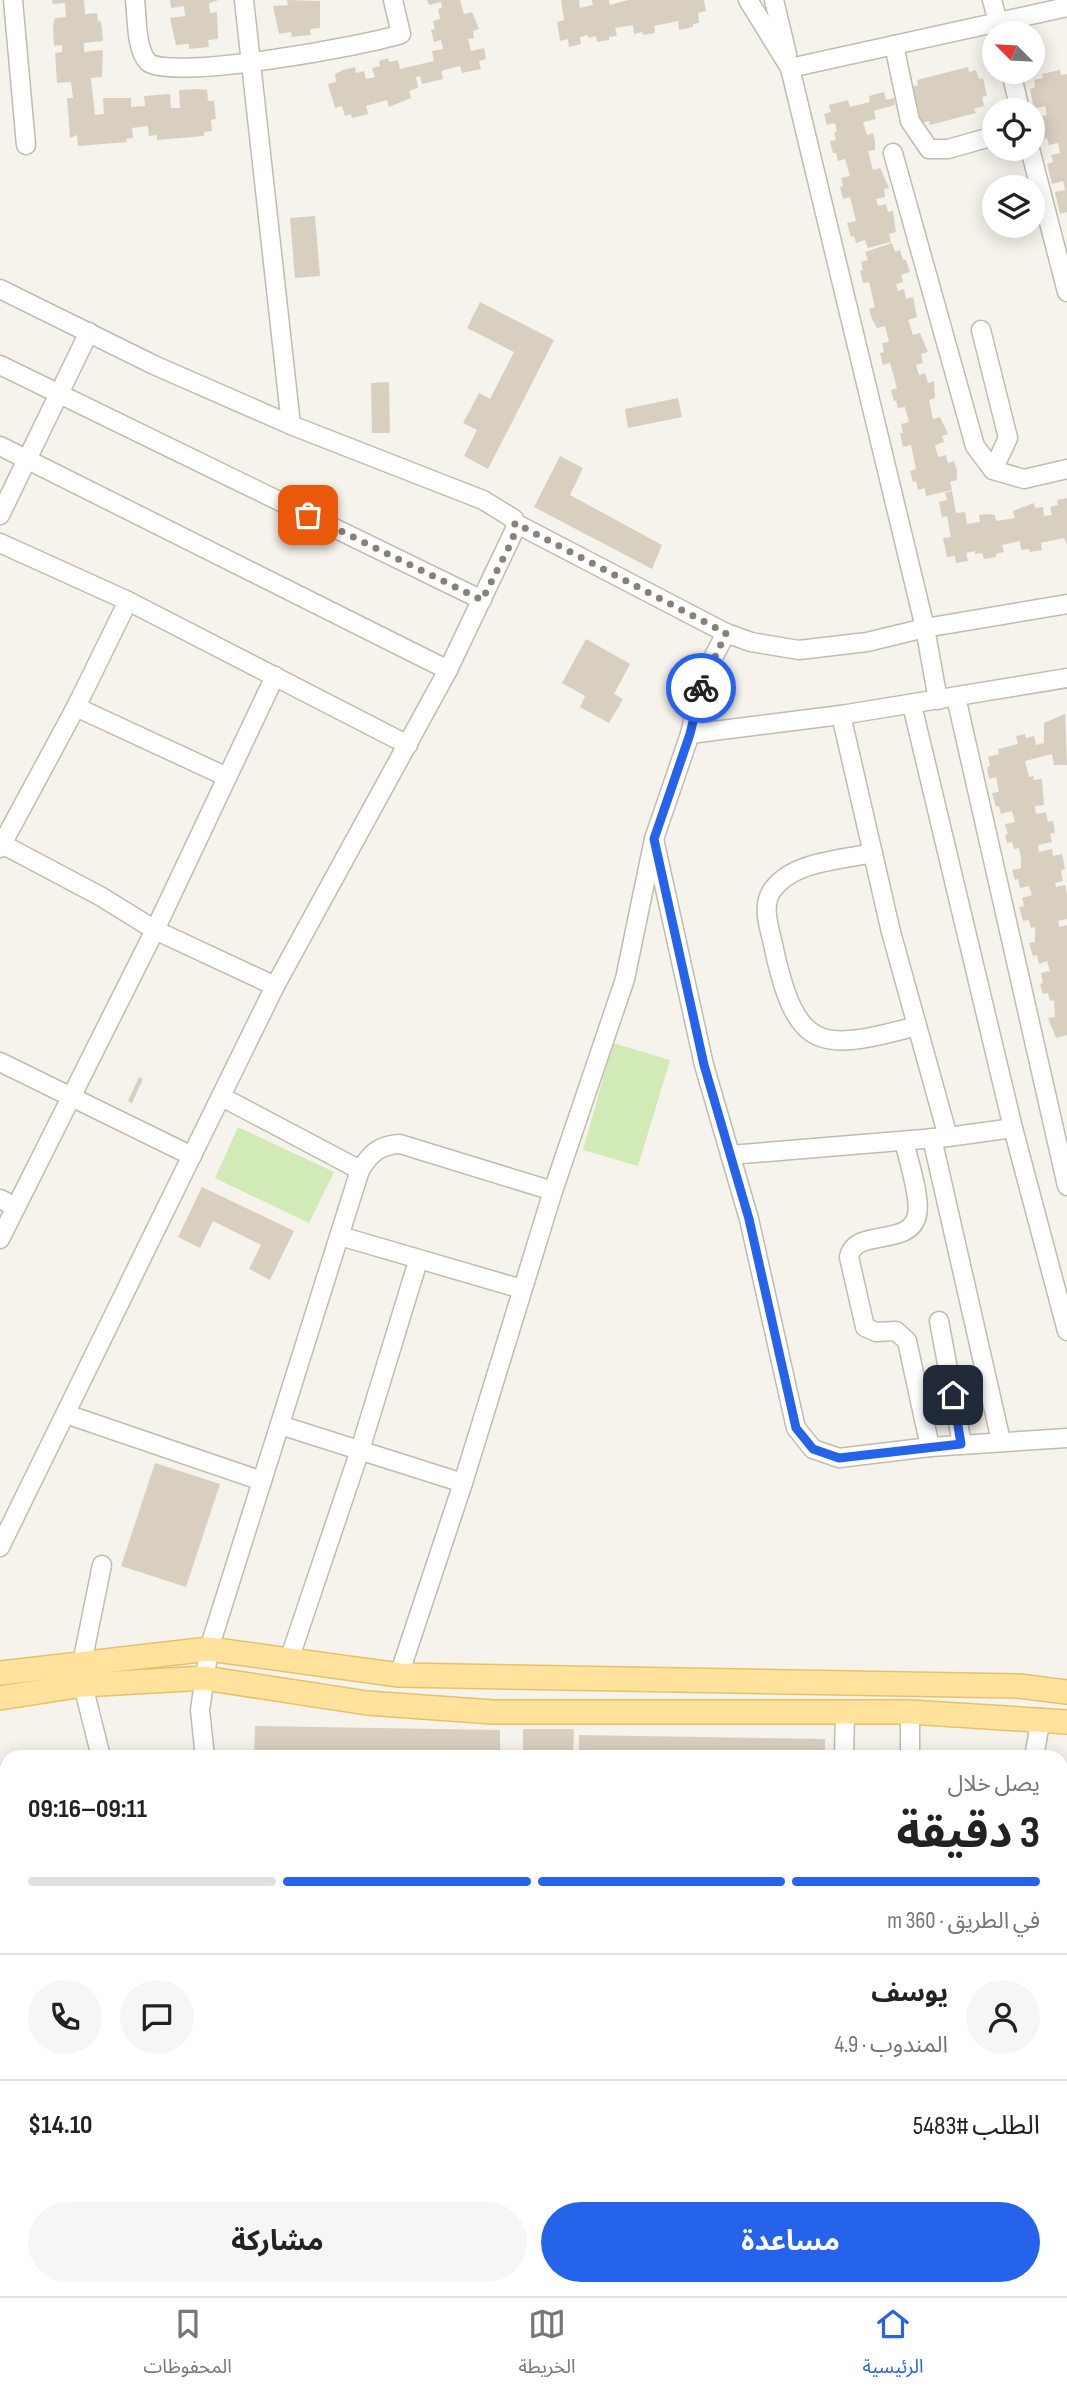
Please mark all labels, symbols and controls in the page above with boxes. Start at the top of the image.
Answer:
north arrow [982,21,1045,84]
map controls [982,21,1045,238]
button: locate [982,98,1045,161]
button: layers [982,175,1045,238]
pin [278,485,338,545]
icon: bag [289,496,327,534]
courier [666,653,736,723]
icon: bike [682,669,720,707]
pin [923,1365,983,1425]
icon: home [934,1376,972,1414]
text: يصل خلال [948,1770,1040,1798]
text: 09:11–09:16 [28,1794,147,1825]
text: 3 دقيقة [896,1806,1040,1861]
text: في الطريق · 360 m [887,1907,1040,1935]
text: يوسف [871,1978,948,2009]
button: phone [28,1980,102,2054]
button: chat [120,1980,194,2054]
button: person [966,1980,1040,2054]
text: المندوب · 4.9 [834,2031,948,2059]
text: $14.10 [28,2110,93,2141]
text: الطلب #5483 [913,2111,1040,2142]
button: مشاركة [28,2202,527,2282]
button: مساعدة [541,2202,1040,2282]
tab: المحفوظات [143,2305,232,2387]
tab: الخريطة [519,2305,576,2387]
tab: الرئيسية [862,2305,924,2387]

